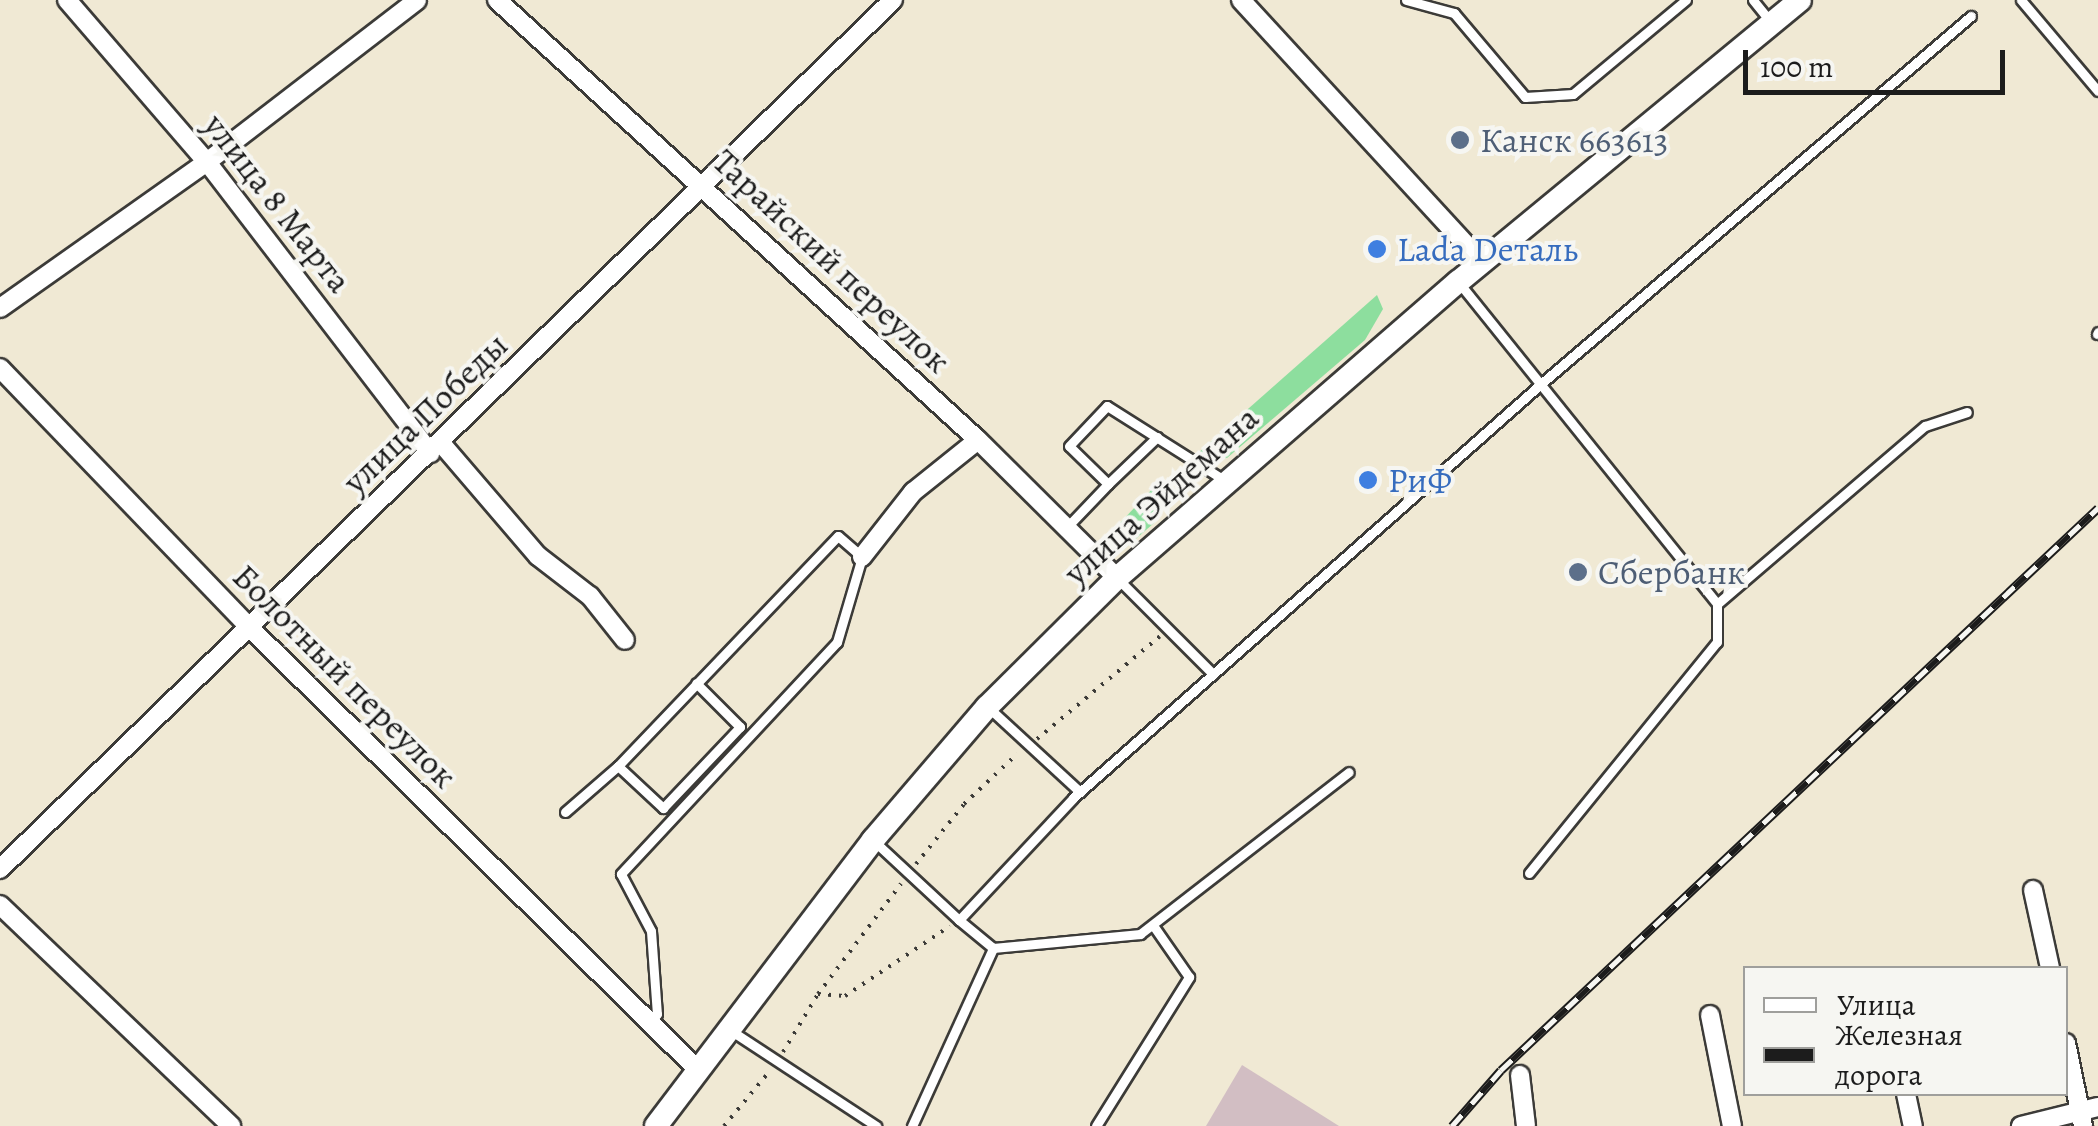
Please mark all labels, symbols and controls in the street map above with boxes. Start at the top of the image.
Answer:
scale bar [1748,30,2010,92]
text: 100 m [1760,47,1833,87]
street label: улица 8 Марта [195,105,361,301]
place label: Канск 663613 [1480,119,1668,161]
marker: Канск 663613 [1449,129,1471,151]
street label: Тарайский переулок [705,140,959,382]
place label: Lada Dеталь [1397,228,1578,270]
marker: Lada Dеталь [1366,238,1388,260]
street label: улица Победы [334,324,516,502]
street label: улица Эйдемана [1055,397,1267,593]
place label: РиФ [1388,459,1452,501]
marker: РиФ [1357,469,1379,491]
place label: Сбербанк [1598,551,1745,593]
street label: Болотный переулок [224,555,466,797]
marker: Сбербанк [1567,561,1589,583]
legend [1743,966,2068,1096]
text: Улица [1837,985,1916,1025]
text: Железная дорога [1835,1015,1963,1095]

